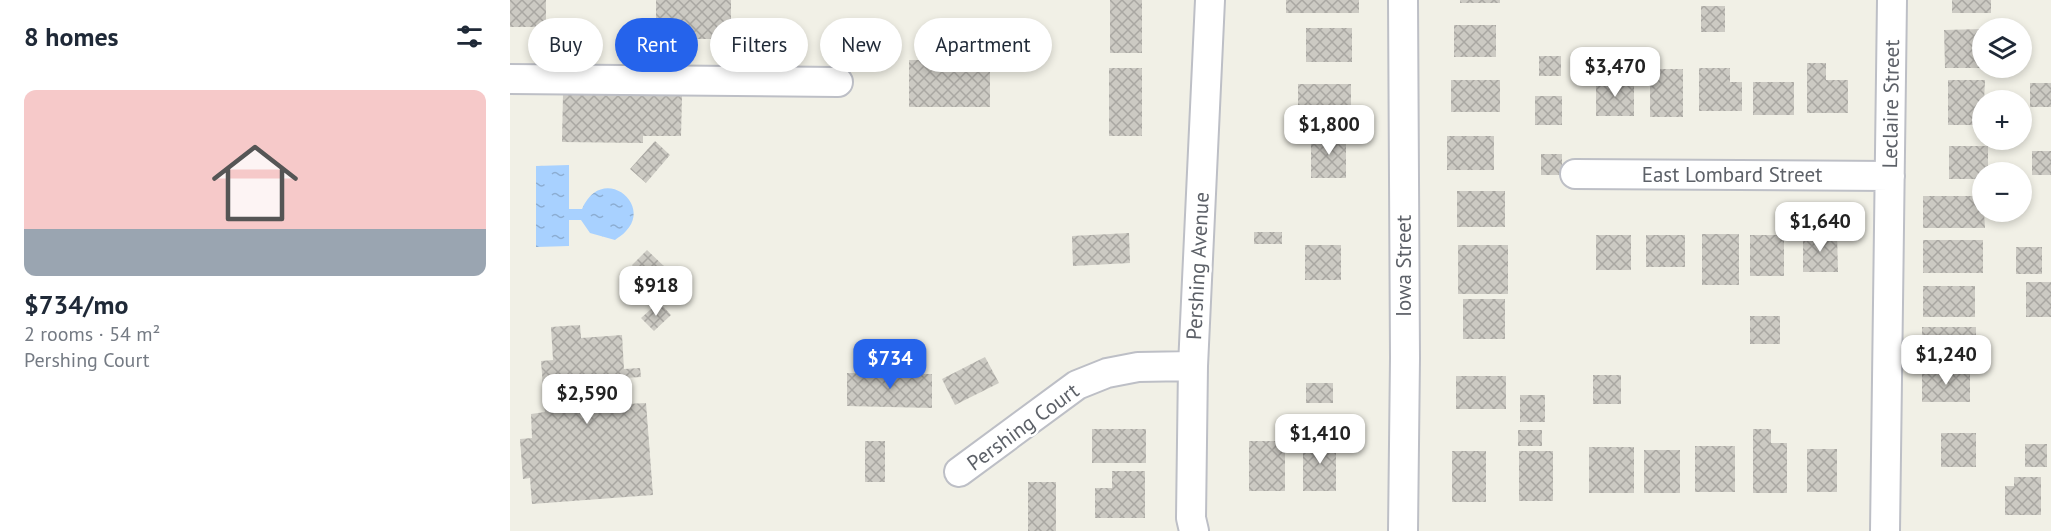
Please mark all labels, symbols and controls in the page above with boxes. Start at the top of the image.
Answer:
chip: Buy [528,18,603,72]
chip: Rent [615,18,698,72]
chip: Filters [710,18,808,72]
chip: New [820,18,902,72]
chip: Apartment [914,18,1052,72]
map controls [1972,18,2032,222]
button: layers [1972,18,2032,78]
text: 8 homes [24,20,119,53]
icon: filters [453,20,486,53]
street label: Leclaire Street [1876,39,1905,169]
pin: $3,470 [1566,47,1664,98]
text: $3,470 [1584,53,1646,79]
button: + [1972,90,2032,150]
pin: $1,800 [1280,105,1378,156]
text: $1,800 [1298,111,1360,137]
icon: home [201,129,309,237]
street label: East Lombard Street [1642,161,1822,188]
button: − [1972,162,2032,222]
street label: Pershing Avenue [1180,191,1215,341]
pin: $1,640 [1771,202,1869,253]
text: $1,640 [1789,208,1851,234]
street label: Iowa Street [1390,215,1417,317]
pin: $918 [620,266,692,317]
text: $918 [633,272,679,298]
text: $734/mo [24,288,128,321]
text: 2 rooms · 54 m² [24,321,160,347]
pin: $1,240 [1897,335,1995,386]
pin: $734 [854,339,926,390]
text: $1,240 [1915,341,1977,367]
text: $734 [867,345,913,371]
text: Pershing Court [24,347,150,373]
pin: $2,590 [538,374,636,425]
street label: Pershing Court [961,377,1084,476]
text: $2,590 [556,380,618,406]
pin: $1,410 [1271,414,1369,465]
text: $1,410 [1289,420,1351,446]

